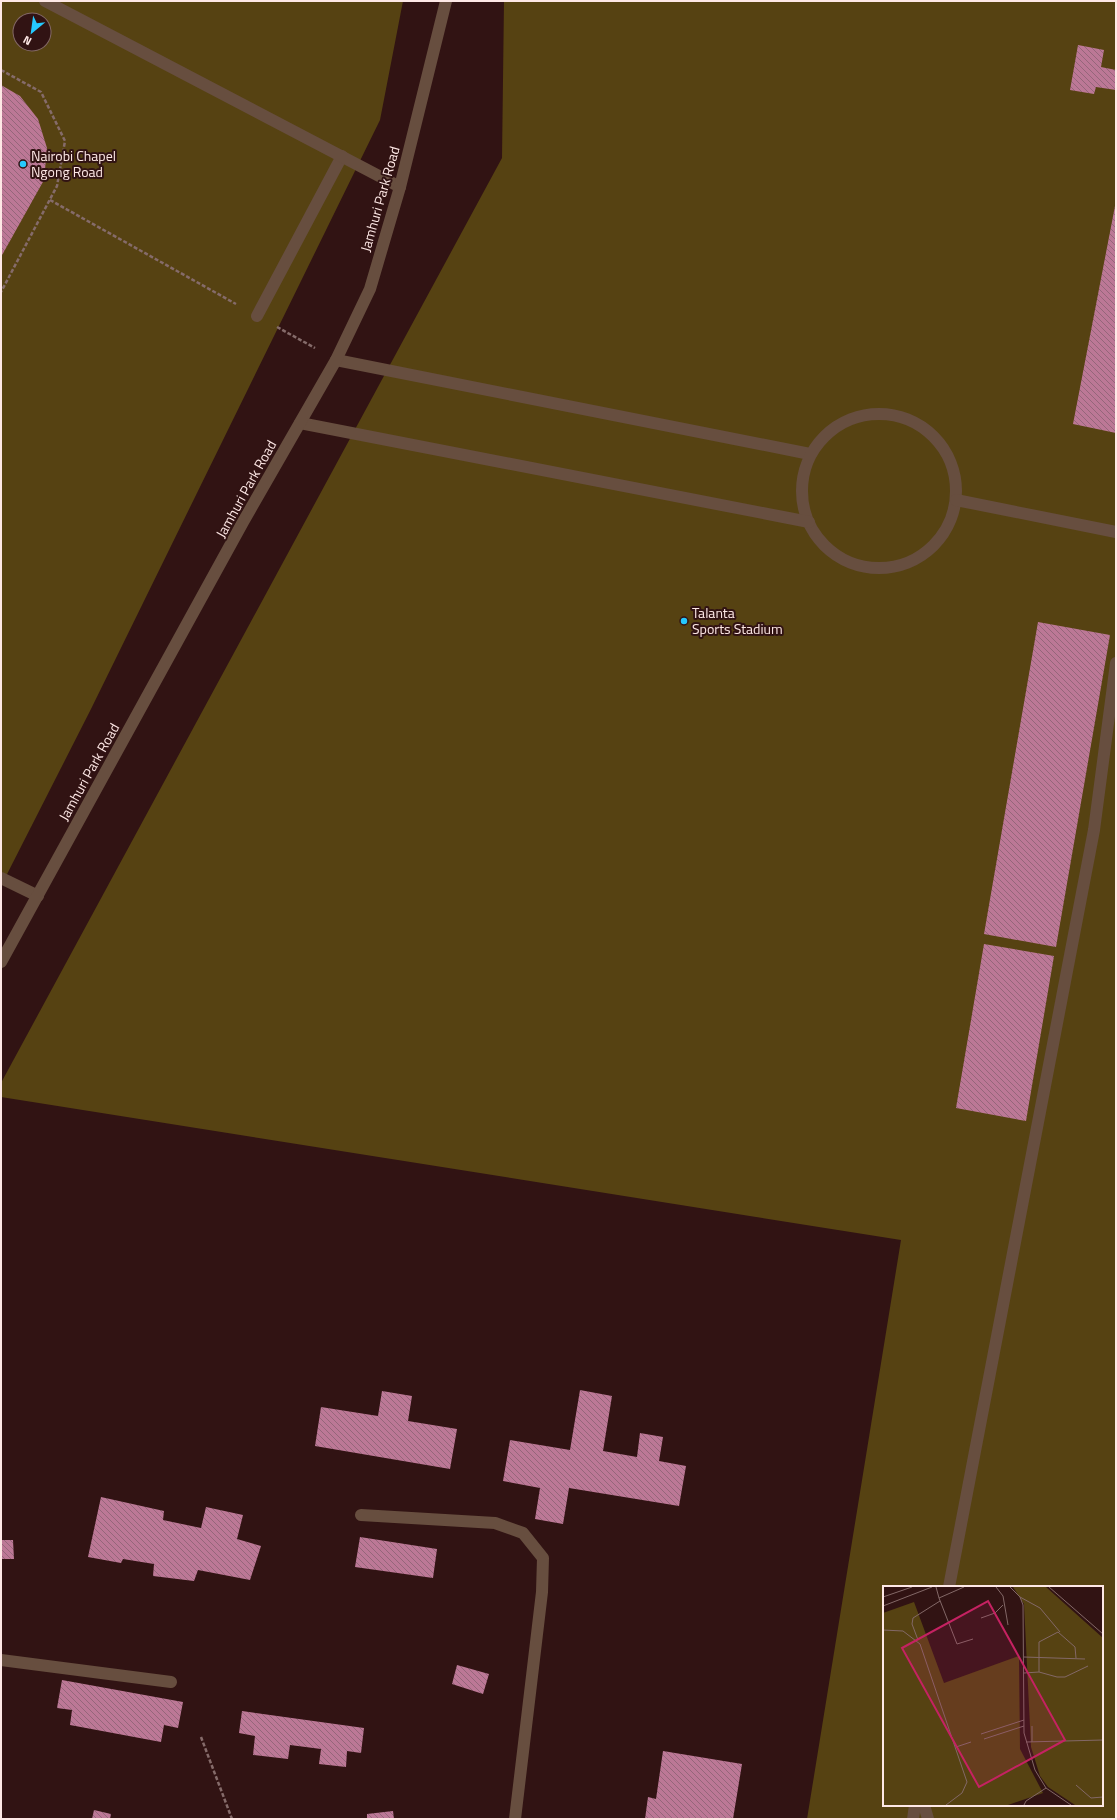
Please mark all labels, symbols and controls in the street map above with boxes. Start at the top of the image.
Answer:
north arrow [12,12,52,52]
text: N [20,32,34,50]
street label: Jamhuri Park Road [354,144,405,254]
place label: Nairobi Chapel Ngong Road [31,145,116,182]
marker: Nairobi Chapel Ngong Road [18,159,28,169]
street label: Jamhuri Park Road [210,436,281,541]
place label: Talanta Sports Stadium [692,602,783,639]
marker: Talanta Sports Stadium [679,616,689,626]
street label: Jamhuri Park Road [53,719,124,824]
inset map [883,1586,1103,1806]

